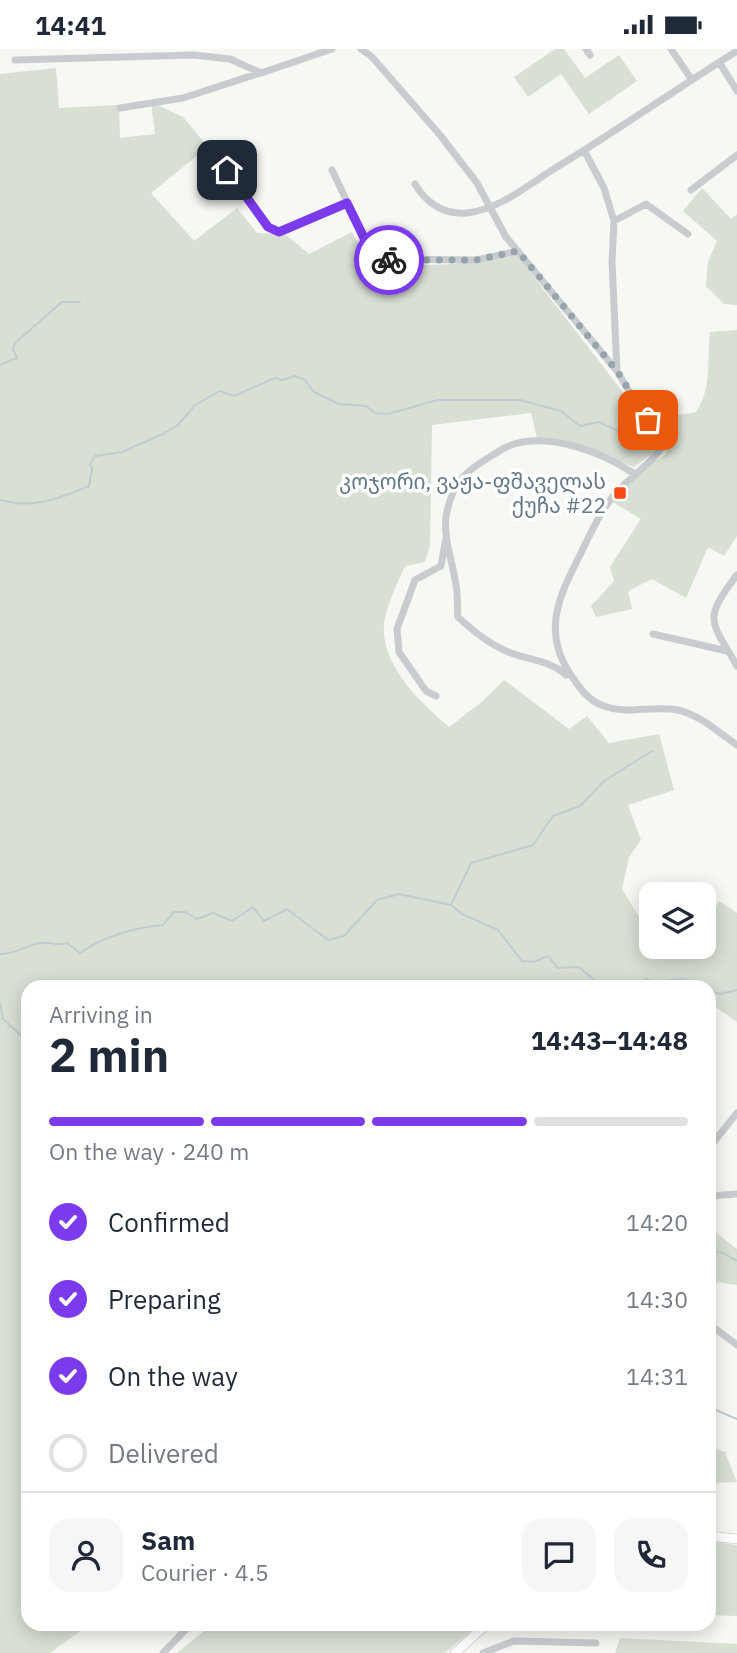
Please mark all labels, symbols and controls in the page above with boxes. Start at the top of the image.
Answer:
text: 14:41 [35,8,106,42]
pin [197,140,257,200]
icon: home [208,151,246,189]
courier [354,225,424,295]
icon: bike [370,241,408,279]
pin [618,390,678,450]
icon: bag [629,401,667,439]
place label: კოჯორი, ვაჟა-ფშაველას ქუჩა #22 [339,467,606,519]
marker: კოჯორი, ვაჟა-ფშაველას ქუჩა #22 [612,485,628,501]
map controls [639,882,716,959]
button: layers [639,882,716,959]
text: Arriving in [49,999,153,1029]
text: 14:43–14:48 [531,1023,688,1057]
text: 2 min [49,1025,169,1085]
text: On the way · 240 m [49,1136,249,1166]
icon: check [49,1203,87,1241]
text: Confirmed [108,1205,230,1239]
text: 14:20 [626,1207,688,1237]
icon: check [49,1280,87,1318]
text: Preparing [108,1282,221,1316]
text: 14:30 [626,1284,688,1314]
icon: check [49,1357,87,1395]
text: On the way [108,1359,238,1393]
text: 14:31 [626,1361,688,1391]
text: Delivered [108,1436,219,1470]
button: person [49,1518,123,1592]
button: chat [522,1518,596,1592]
button: phone [614,1518,688,1592]
text: Sam [141,1523,195,1557]
text: Courier · 4.5 [141,1557,269,1587]

